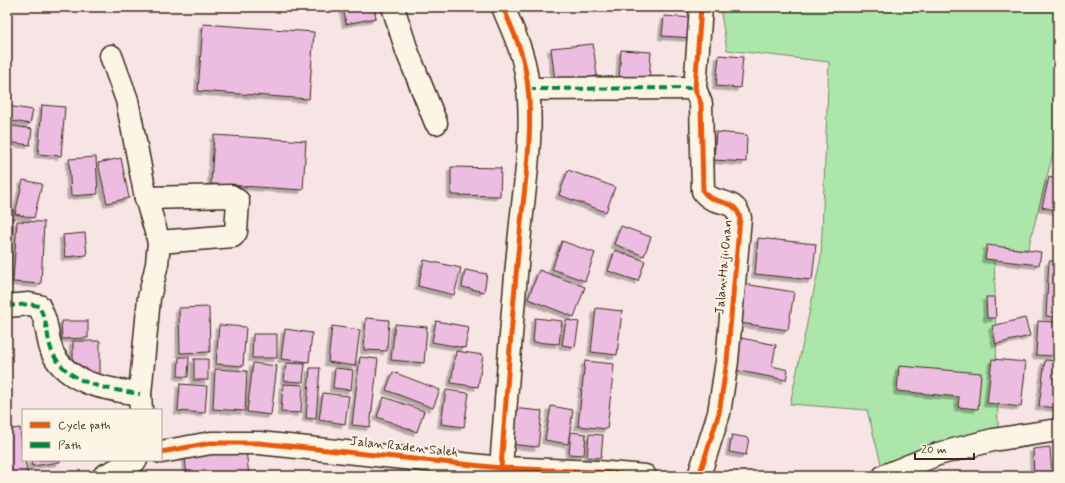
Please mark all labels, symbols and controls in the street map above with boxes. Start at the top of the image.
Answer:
street label: Jalan Haji Onan [711,219,737,315]
legend [22,409,162,461]
text: Cycle path [58,418,110,434]
street label: Jalan Raden Saleh [349,433,459,461]
scale bar [915,435,974,461]
text: Path [58,438,81,454]
text: 20 m [921,442,947,458]

